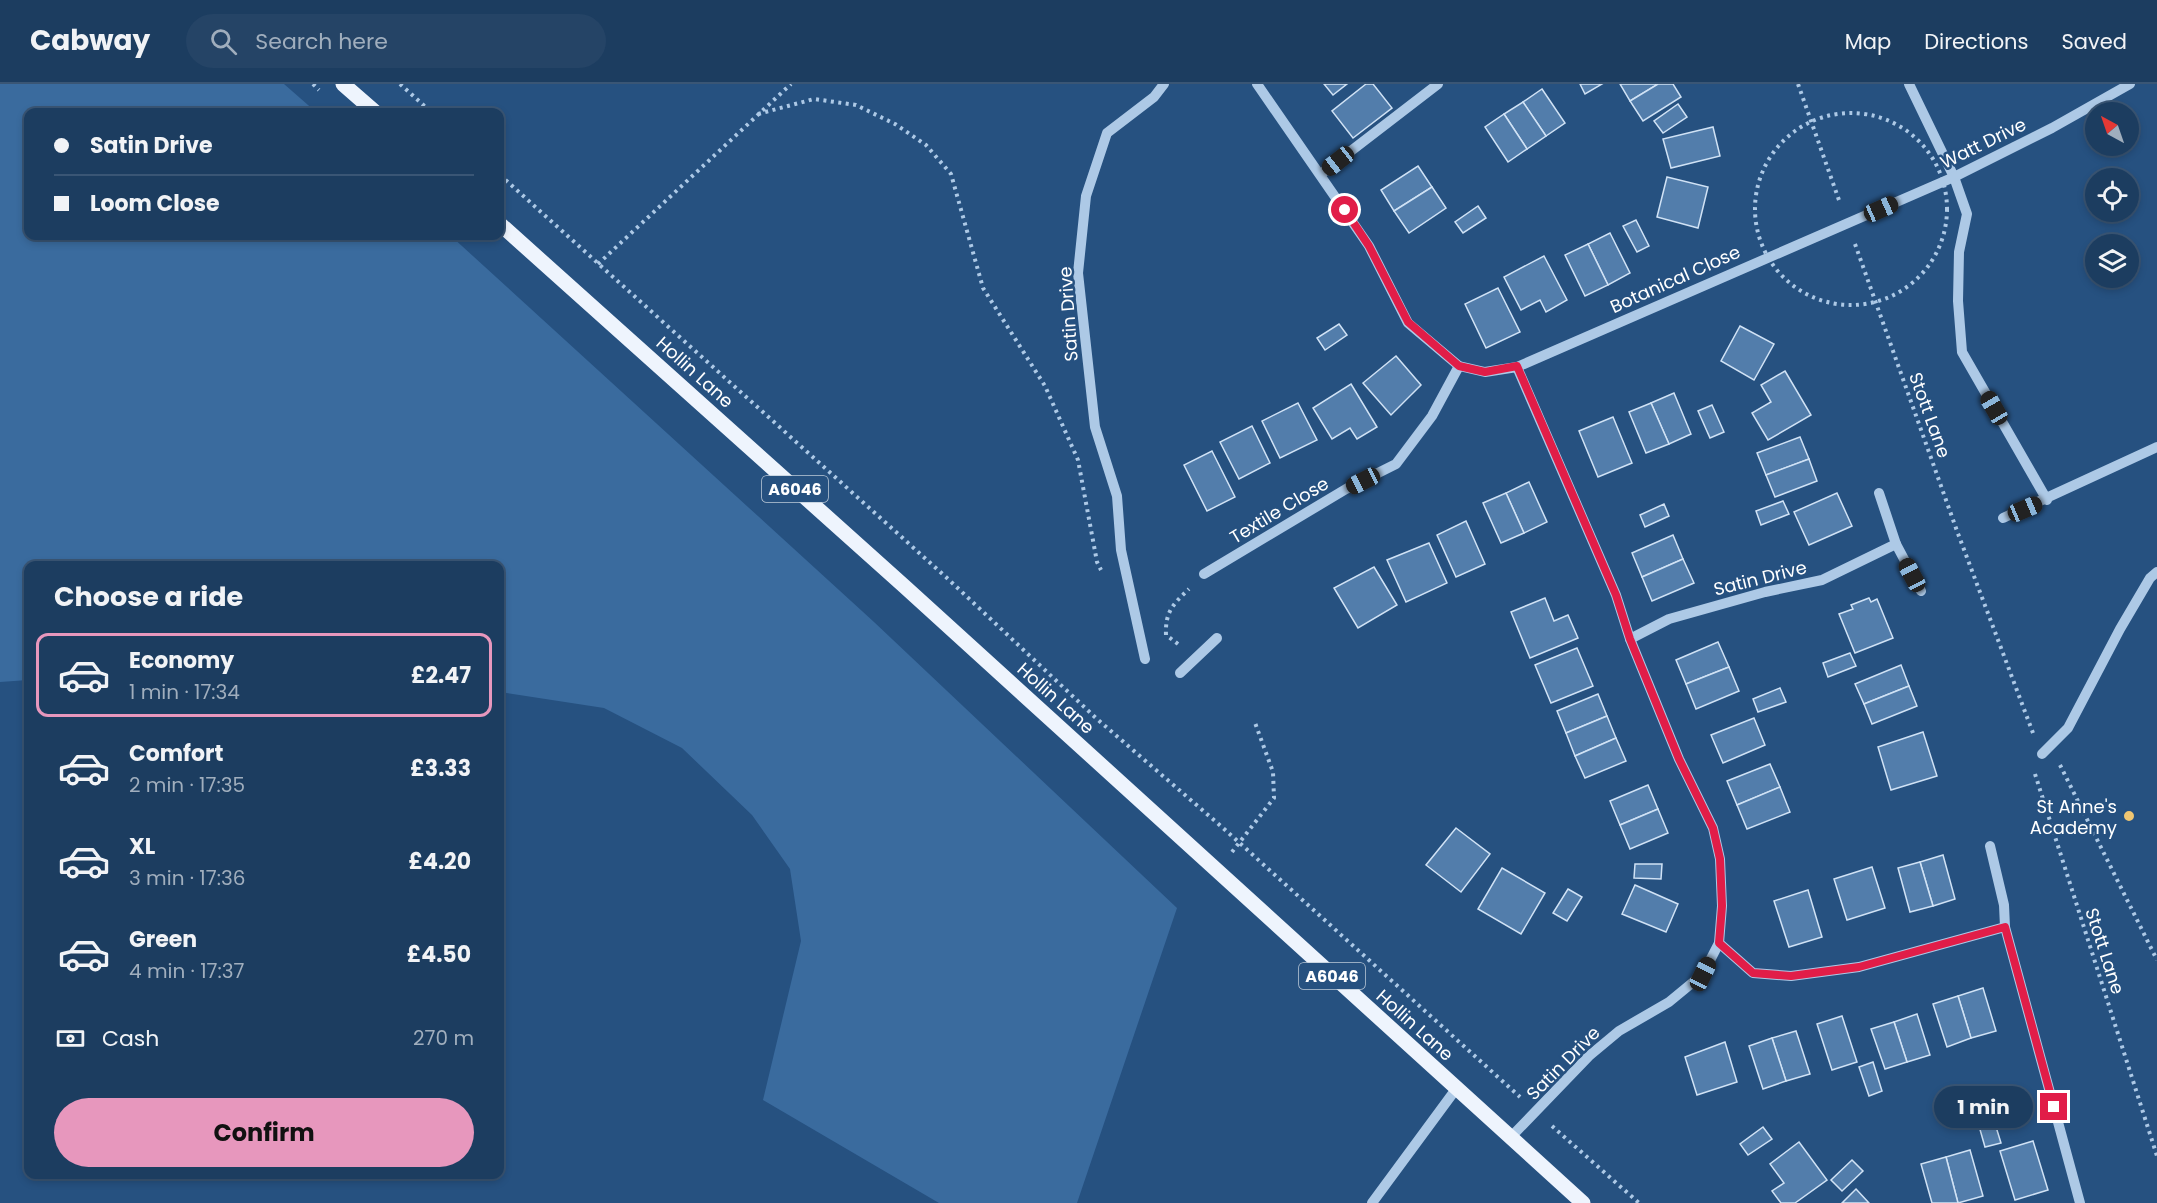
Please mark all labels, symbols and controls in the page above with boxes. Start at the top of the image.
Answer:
search box [186,14,606,68]
text: Cabway [30,21,150,60]
icon: search [207,25,240,58]
text: Search here [255,26,388,57]
text: Map [1845,27,1891,56]
text: Directions [1924,27,2028,56]
text: Saved [2061,27,2127,56]
north arrow [2085,102,2139,156]
map controls [2085,102,2139,288]
street label: Watt Drive [1936,111,2030,175]
text: Satin Drive [90,130,213,161]
car [1318,143,1358,179]
button: locate [2085,168,2139,222]
text: Loom Close [90,188,220,219]
car [1861,193,1901,225]
route start [1331,196,1358,223]
button: layers [2085,234,2139,288]
street label: Botanical Close [1606,239,1744,319]
street label: Satin Drive [1052,266,1084,362]
street label: Hollin Lane [651,331,739,413]
street label: Stott Lane [1903,369,1957,461]
car [1977,388,2011,428]
car [1343,465,1383,497]
street label: Textile Close [1225,471,1333,549]
road number: A6046 [762,476,828,502]
car [2005,494,2045,524]
street label: Satin Drive [1711,554,1809,602]
car [1896,555,1928,595]
text: Choose a ride [54,578,243,615]
text: Economy [129,645,234,676]
icon: car [57,648,111,702]
street label: Hollin Lane [1012,657,1100,739]
text: £2.47 [411,660,471,691]
text: 1 min · 17:34 [129,678,240,706]
text: Comfort [129,738,223,769]
icon: car [57,741,111,795]
text: £3.33 [410,753,471,784]
text: 2 min · 17:35 [129,771,245,799]
place label: St Anne's Academy [2030,794,2117,840]
marker: St Anne's Academy [2122,809,2136,823]
text: XL [129,831,155,862]
icon: car [57,834,111,888]
text: £4.20 [408,846,471,877]
text: 3 min · 17:36 [129,864,245,892]
street label: Stott Lane [2079,905,2131,997]
text: Green [129,924,197,955]
icon: car [57,927,111,981]
text: £4.50 [407,939,471,970]
car [1687,954,1719,994]
text: 4 min · 17:37 [129,957,244,985]
road number: A6046 [1299,963,1365,989]
street label: Hollin Lane [1371,984,1459,1066]
street label: Satin Drive [1521,1021,1605,1105]
icon: cash [54,1022,87,1055]
text: Cash [102,1023,159,1054]
text: 270 m [413,1024,474,1052]
callout: 1 min [1934,1086,2033,1128]
text: 1 min [1957,1093,2010,1121]
route end [2040,1093,2067,1120]
button: Confirm [54,1098,474,1167]

